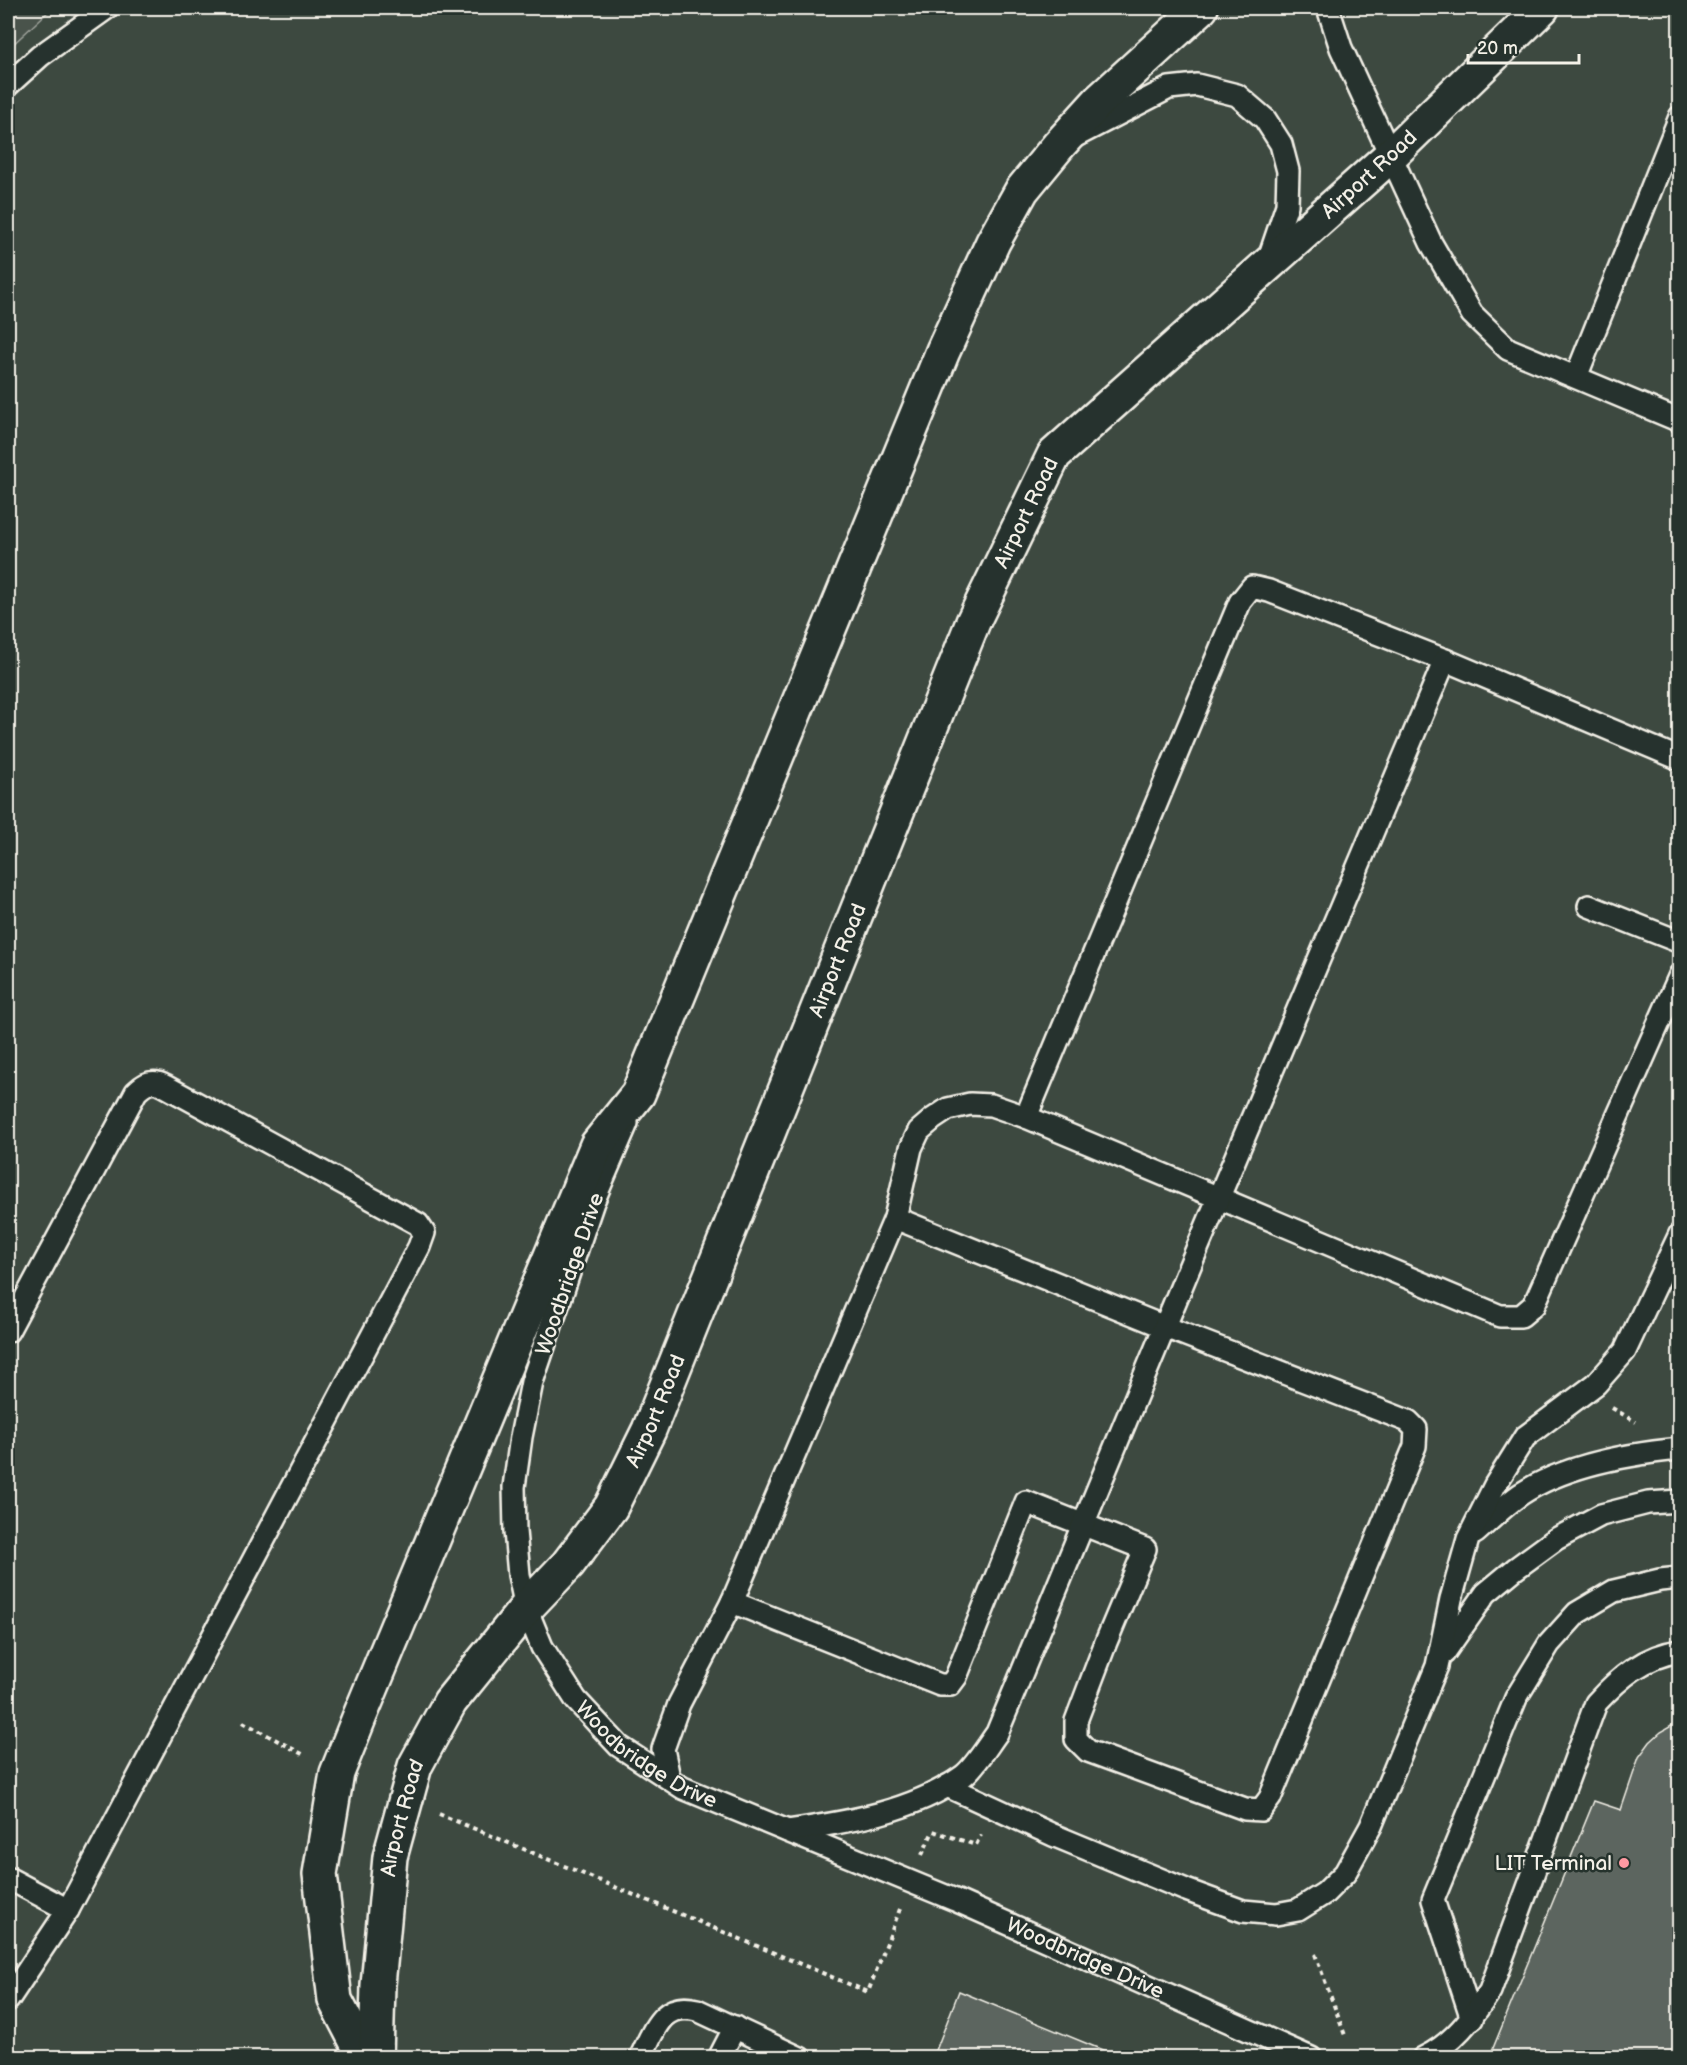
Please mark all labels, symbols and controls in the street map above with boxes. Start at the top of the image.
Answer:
scale bar [1468,27,1579,65]
text: 20 m [1477,38,1518,59]
street label: Airport Road [1316,124,1422,224]
street label: Airport Road [989,453,1064,572]
street label: Airport Road [803,900,871,1021]
street label: Woodbridge Drive [531,1190,609,1358]
street label: Airport Road [620,1351,690,1471]
street label: Woodbridge Drive [571,1695,721,1813]
street label: Airport Road [376,1755,429,1878]
place label: LIT Terminal [1495,1851,1612,1876]
marker: LIT Terminal [1617,1856,1631,1870]
street label: Woodbridge Drive [1003,1912,1168,2004]

